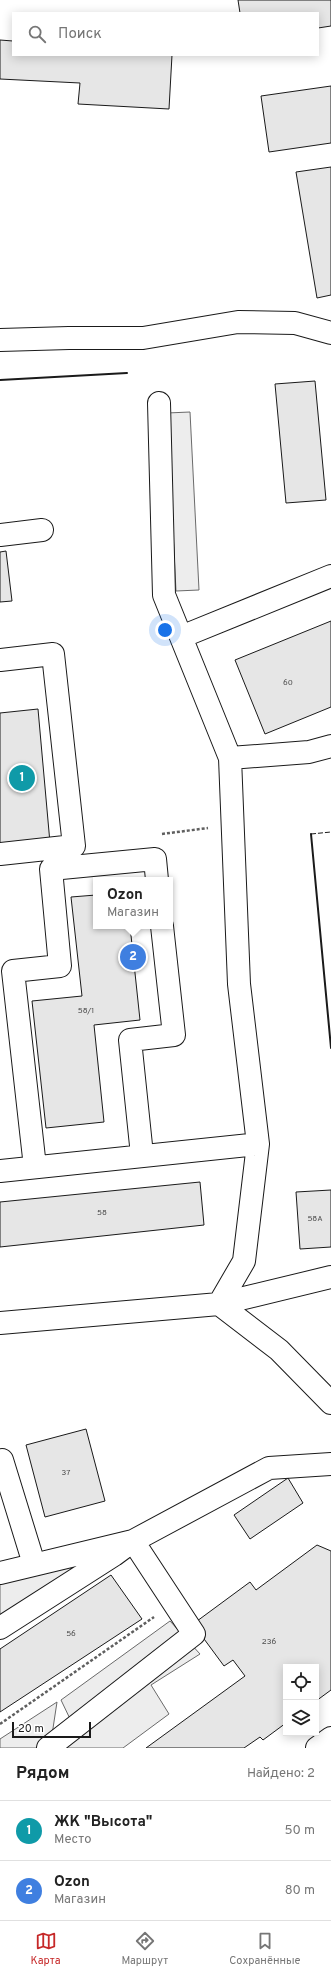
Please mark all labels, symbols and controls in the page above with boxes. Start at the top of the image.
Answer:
search box [12,12,319,56]
icon: search [26,23,48,45]
text: Поиск [58,25,102,44]
your location [155,620,175,640]
house number: 60 [283,678,293,688]
pin: 1 [9,763,35,793]
popup [93,877,173,929]
text: Ozon [107,886,143,905]
text: Магазин [107,905,159,921]
pin: 2 [120,942,146,972]
house number: 58/1 [78,1006,94,1016]
house number: 58 [97,1208,107,1218]
house number: 58А [307,1214,323,1224]
house number: 37 [62,1468,70,1478]
house number: 56 [66,1629,76,1639]
house number: 236 [262,1637,276,1647]
map controls [283,1664,319,1736]
button: locate [283,1664,319,1700]
button: layers [283,1700,319,1736]
scale bar [12,1720,91,1739]
text: 20 m [18,1722,44,1736]
text: Рядом [16,1763,69,1785]
text: Найдено: 2 [247,1766,315,1782]
text: ЖК "Высота" [54,1813,152,1832]
text: 1 [26,1823,32,1839]
text: 50 m [285,1823,315,1839]
text: Место [54,1832,91,1848]
text: Ozon [54,1873,90,1892]
text: 2 [25,1883,33,1899]
text: 80 m [285,1883,315,1899]
text: Магазин [54,1892,106,1908]
tab: Карта [30,1930,61,1968]
tab: Маршрут [121,1930,168,1968]
tab: Сохранённые [229,1930,301,1968]

